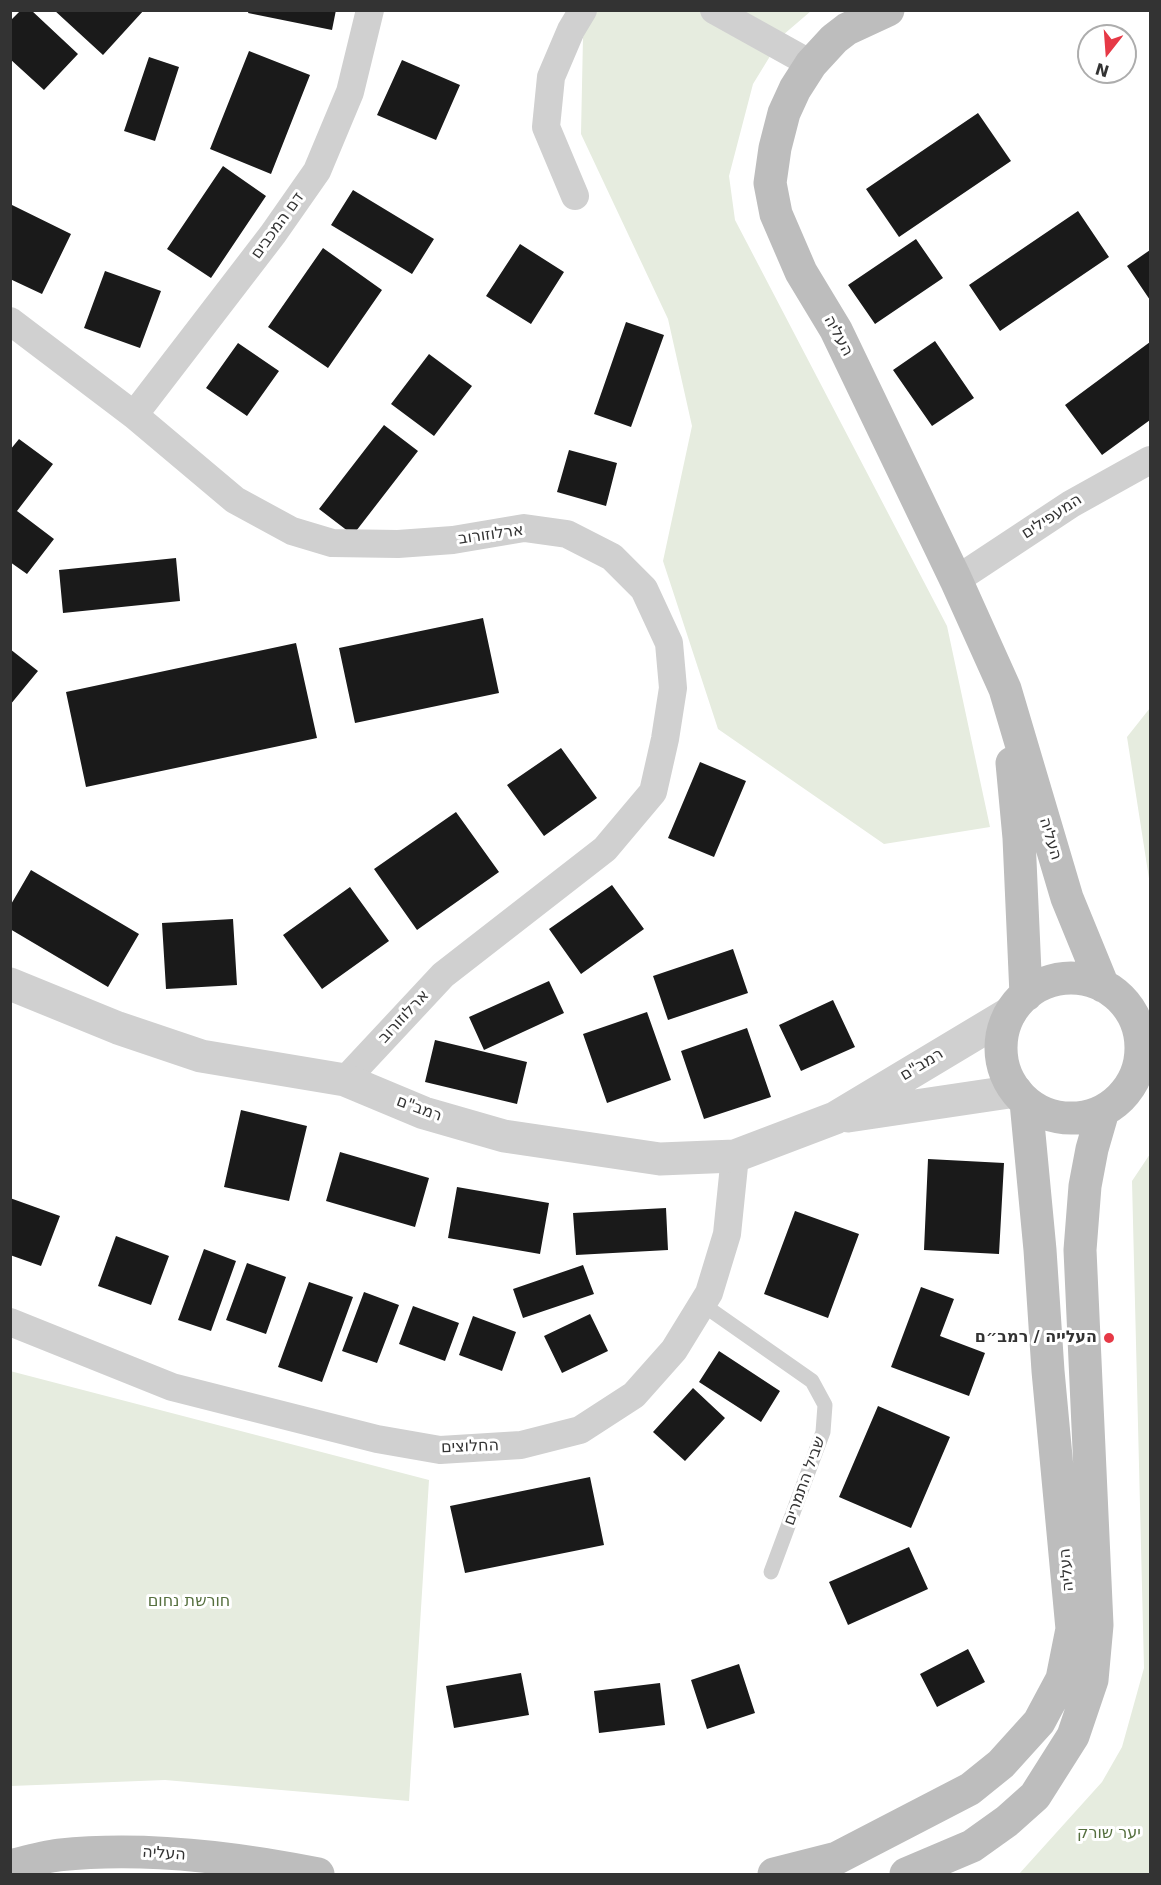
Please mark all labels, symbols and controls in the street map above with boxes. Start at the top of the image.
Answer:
north arrow [1077,24,1137,84]
text: N [1093,59,1111,81]
street label: דם המכבים [247,189,309,263]
street label: העליה [819,312,857,360]
street label: המעפילים [1018,490,1086,544]
street label: ארלוזורוב [457,521,525,549]
street label: העליה [1034,815,1066,863]
street label: ארלוזורוב [375,986,433,1048]
street label: רמב"ם [897,1045,947,1085]
street label: רמב"ם [394,1092,444,1126]
place label: העלייה / רמב״ם [975,1328,1097,1348]
marker: העלייה / רמב״ם [1102,1331,1116,1345]
street label: שביל התמרים [780,1434,830,1528]
street label: החלוצים [441,1436,499,1458]
street label: העליה [1056,1547,1078,1593]
park label: חורשת נחום [148,1592,230,1612]
park label: יער שורק [1077,1824,1141,1844]
street label: העליה [142,1843,186,1865]

